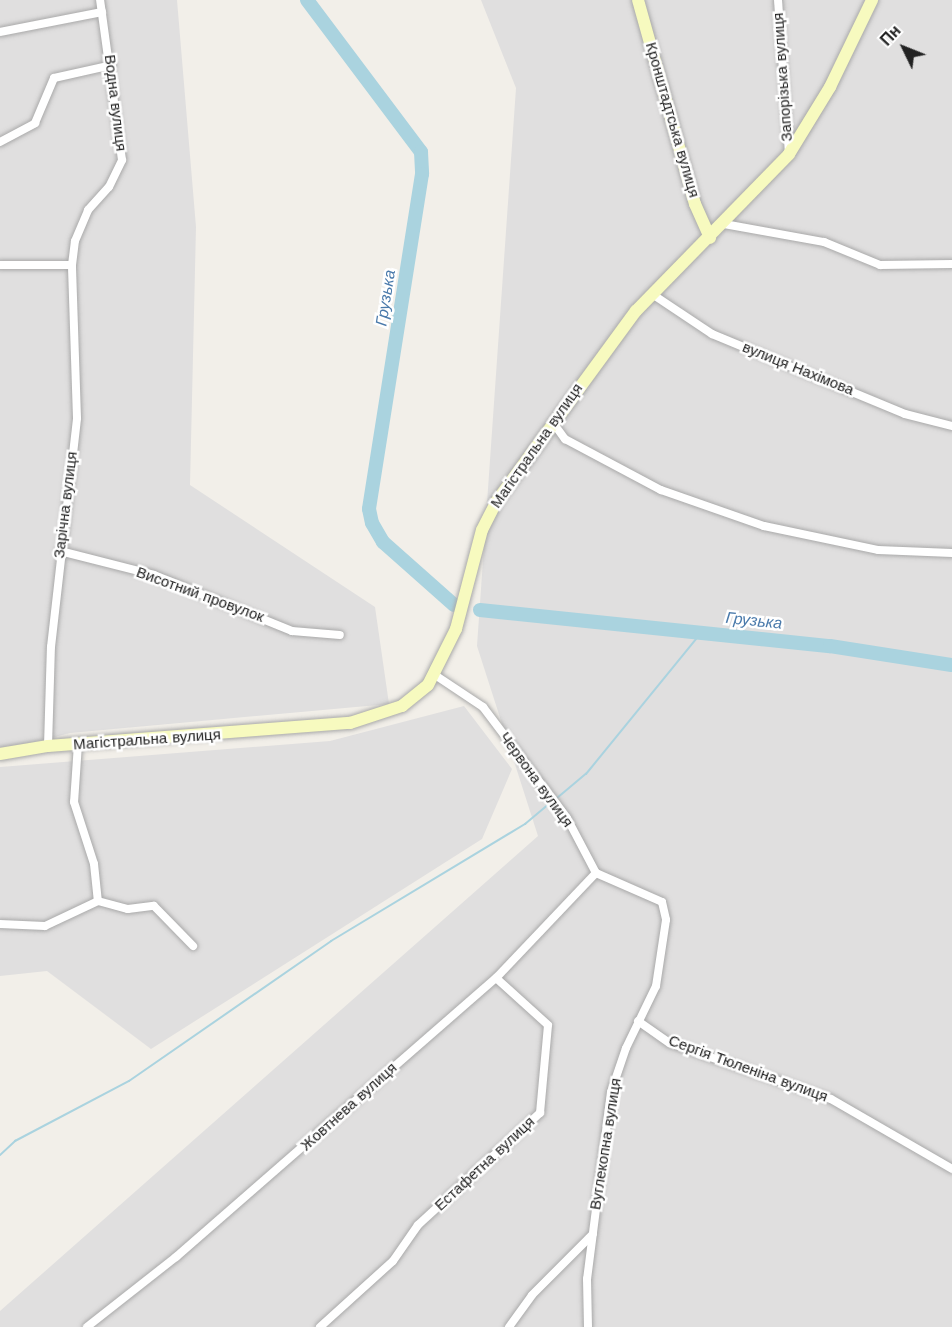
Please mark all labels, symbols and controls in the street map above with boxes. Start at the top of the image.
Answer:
street label: Запорізька вулиця [770,12,796,142]
north arrow [874,18,934,78]
text: Пн [876,21,905,50]
street label: Кронштадтська вулиця [641,40,703,200]
street label: Водна вулиця [100,54,130,152]
water label: Грузька [372,269,400,327]
street label: вулиця Нахімова [740,338,856,400]
street label: Магістральна вулиця [487,380,587,512]
street label: Зарічна вулиця [51,451,81,559]
street label: Висотний провулок [134,564,266,626]
water label: Грузька [725,608,783,634]
street label: Магістральна вулиця [73,726,221,754]
street label: Червона вулиця [495,729,577,831]
street label: Сергія Тюленіна вулиця [666,1032,830,1106]
street label: Жовтнева вулиця [297,1059,401,1155]
street label: Вуглекопна вулиця [587,1077,625,1211]
street label: Естафетна вулиця [431,1113,539,1215]

